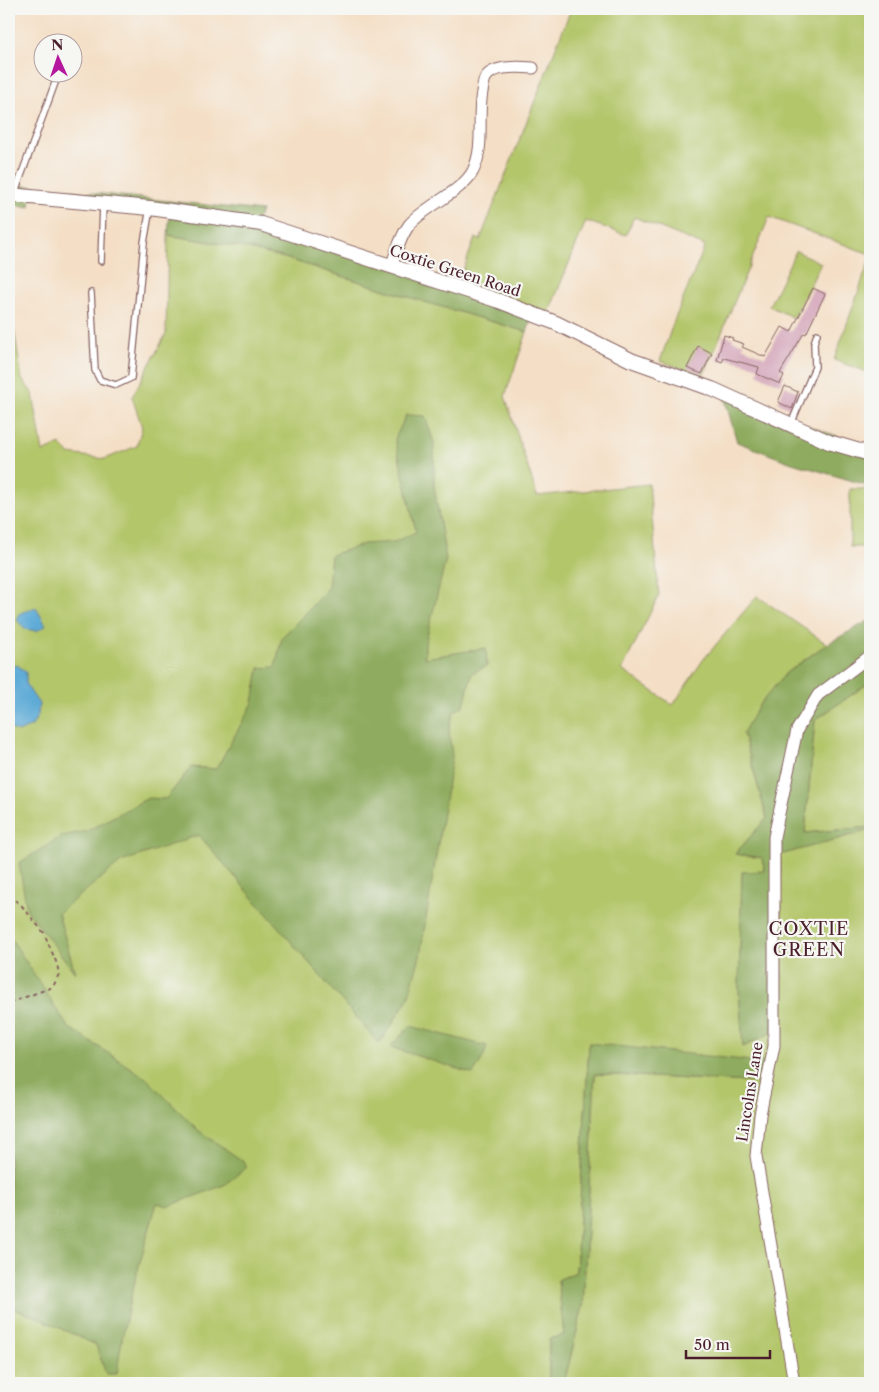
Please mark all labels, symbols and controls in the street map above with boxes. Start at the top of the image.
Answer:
north arrow [32,32,82,82]
text: N [51,36,64,54]
street label: Coxtie Green Road [387,240,523,301]
district label: COXTIE GREEN [769,918,849,961]
street label: Lincolns Lane [732,1041,767,1143]
scale bar [686,1327,770,1359]
text: 50 m [694,1335,730,1354]

